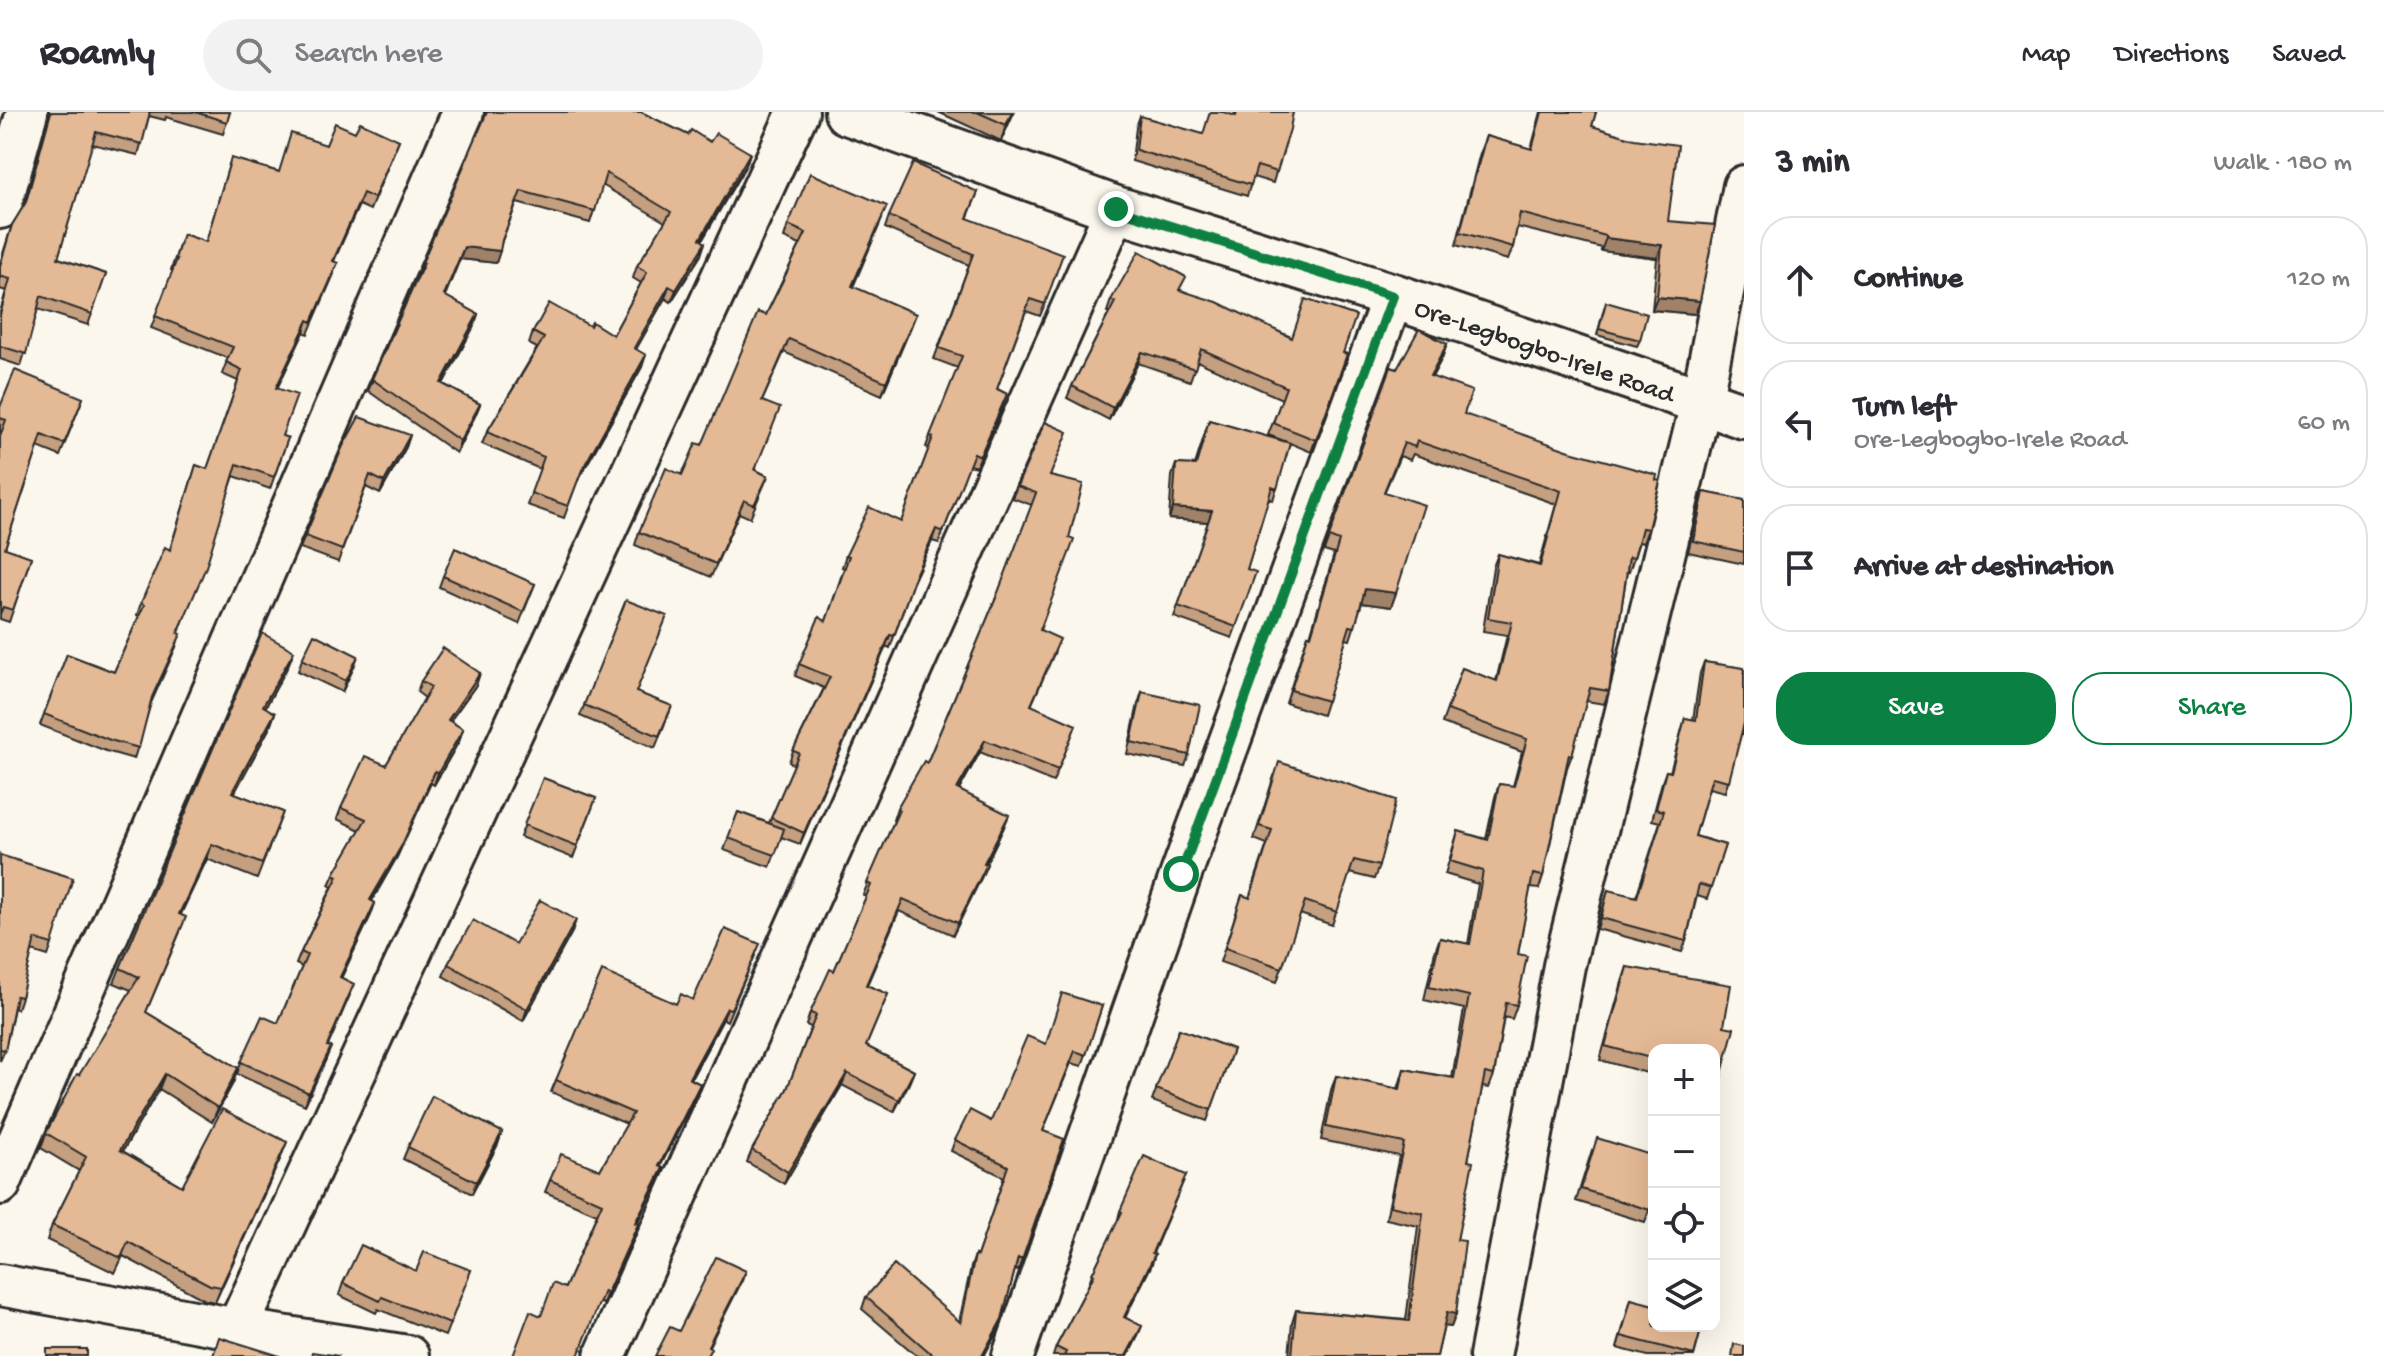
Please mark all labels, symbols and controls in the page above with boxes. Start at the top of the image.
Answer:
search box [203,19,763,91]
text: Roamly [40,33,155,77]
icon: search [231,33,275,77]
text: Search here [295,38,443,73]
text: Map [2022,39,2070,72]
text: Directions [2114,39,2228,72]
text: Saved [2272,39,2344,72]
text: 3 min [1776,144,1849,184]
text: Walk · 180 m [2214,149,2352,180]
route end [1098,191,1134,227]
icon: ahead [1778,258,1822,302]
text: Continue [1854,263,1963,298]
text: 120 m [2287,265,2350,296]
street label: Ore-Legbogbo-Irele Road [1410,294,1679,413]
text: Turn left [1854,391,1955,426]
icon: left [1778,402,1822,446]
text: 60 m [2297,409,2350,440]
text: Ore-Legbogbo-Irele Road [1854,426,2127,457]
icon: arrive [1778,546,1822,590]
text: Arrive at destination [1854,551,2114,586]
button: Save [1776,672,2056,745]
button: Share [2072,672,2352,745]
route start [1163,856,1199,892]
map controls [1648,1044,1720,1332]
button: + [1648,1044,1720,1116]
button: − [1648,1116,1720,1188]
button: locate [1648,1188,1720,1260]
button: layers [1648,1260,1720,1332]

